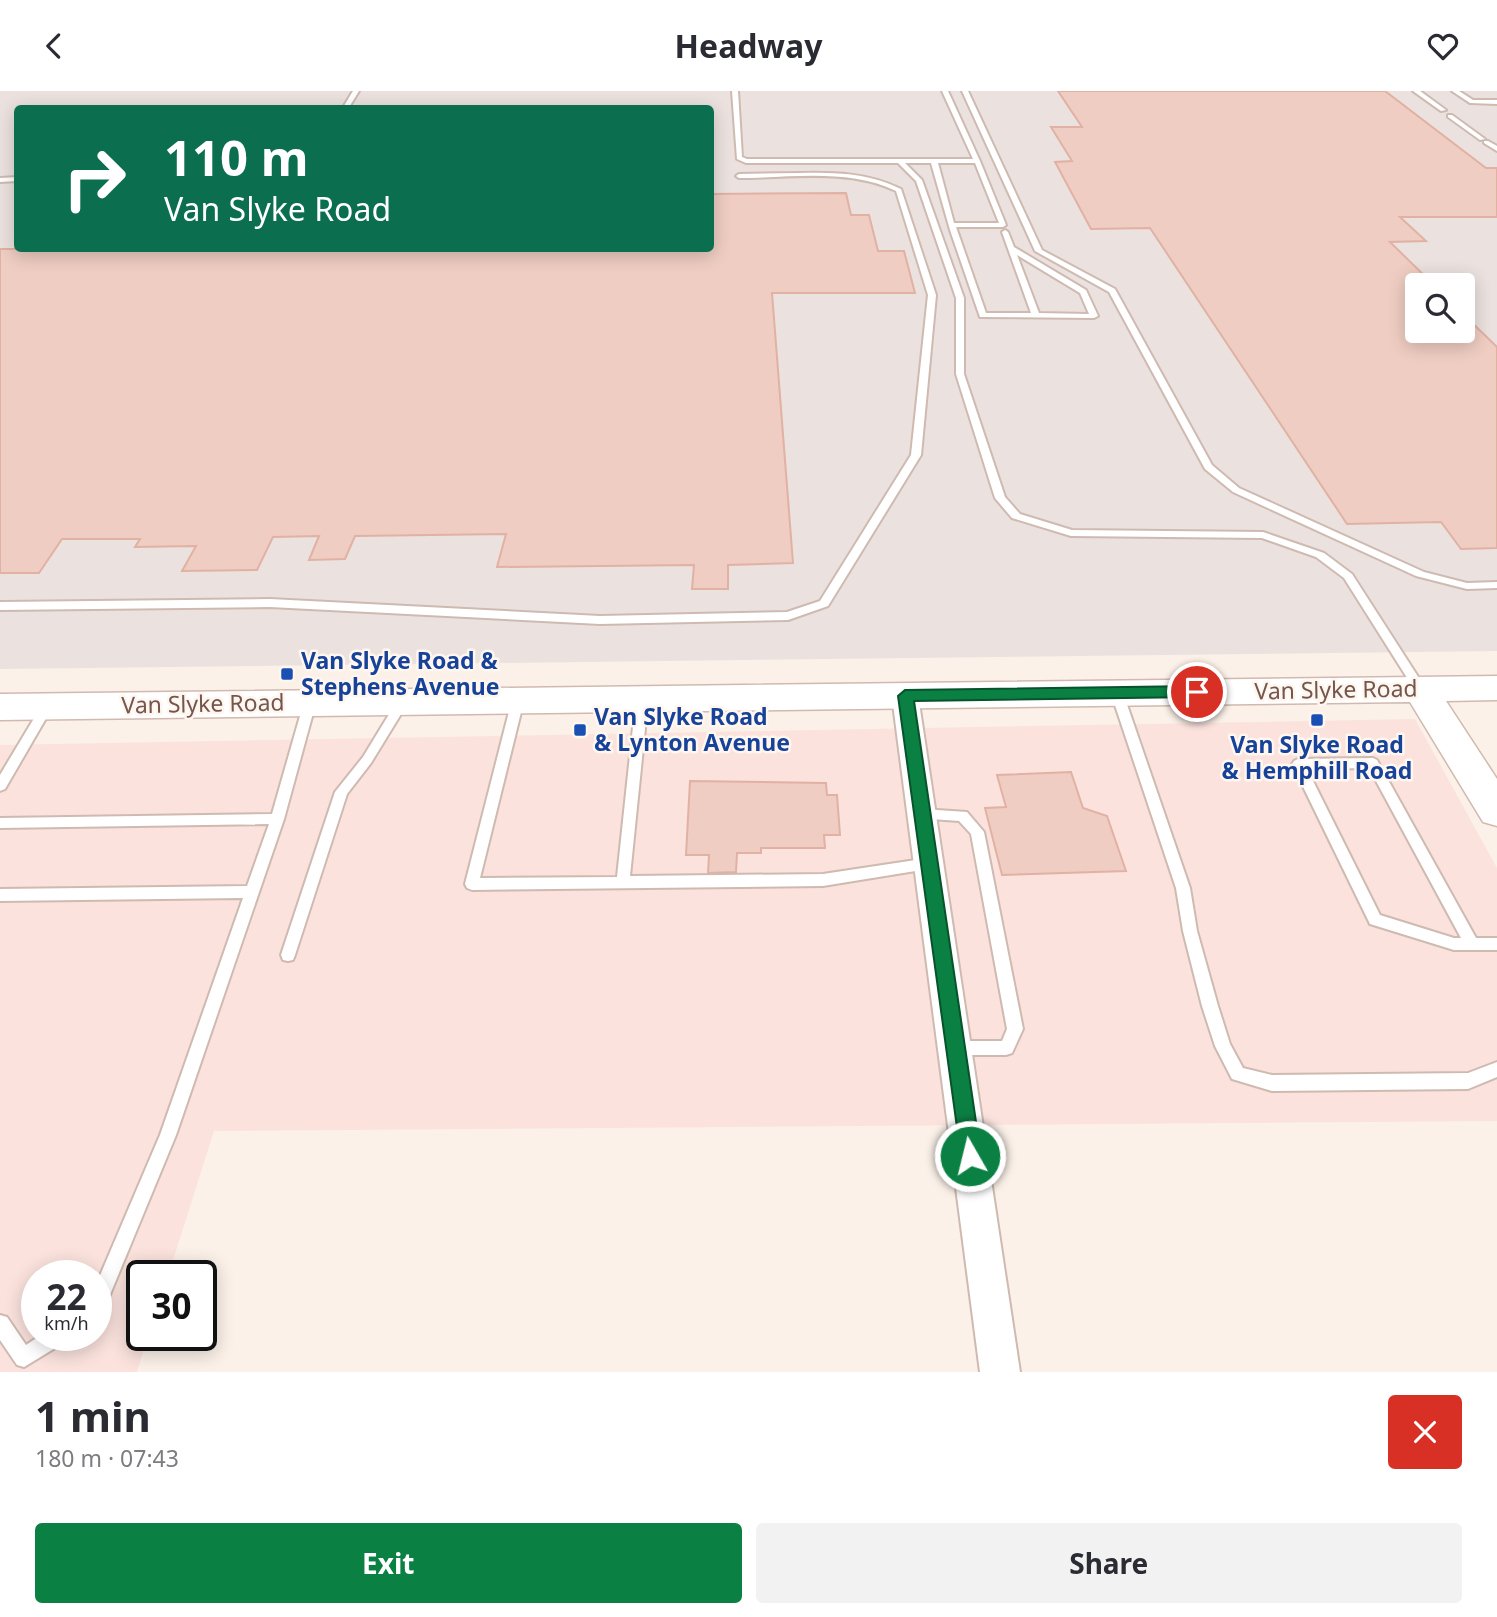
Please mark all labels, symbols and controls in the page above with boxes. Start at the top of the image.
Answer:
text: Headway [675,24,822,67]
icon: back [35,27,73,65]
icon: heart [1424,27,1462,65]
text: 110 m [164,124,309,190]
icon: right [49,133,140,224]
text: Van Slyke Road [164,187,391,230]
map controls [1405,273,1475,343]
button: search [1405,273,1475,343]
place label: Van Slyke Road & Stephens Avenue [301,644,500,702]
pin [1167,662,1227,722]
marker: Van Slyke Road & Stephens Avenue [279,666,295,682]
street label: Van Slyke Road [1254,672,1418,706]
icon: arrive [1178,673,1216,711]
street label: Van Slyke Road [121,686,285,720]
place label: Van Slyke Road & Lynton Avenue [594,700,790,758]
marker: Van Slyke Road & Hemphill Road [1309,712,1325,728]
marker: Van Slyke Road & Lynton Avenue [572,722,588,738]
place label: Van Slyke Road & Hemphill Road [1222,728,1412,786]
position arrow [933,1119,1007,1193]
speed limit sign: 30 [126,1260,217,1351]
text: 22 [46,1273,87,1320]
text: km/h [44,1311,89,1335]
text: 1 min [35,1387,151,1444]
button: close [1388,1395,1462,1469]
text: 180 m · 07:43 [35,1442,179,1474]
button: Exit [35,1523,742,1603]
button: Share [756,1523,1462,1603]

